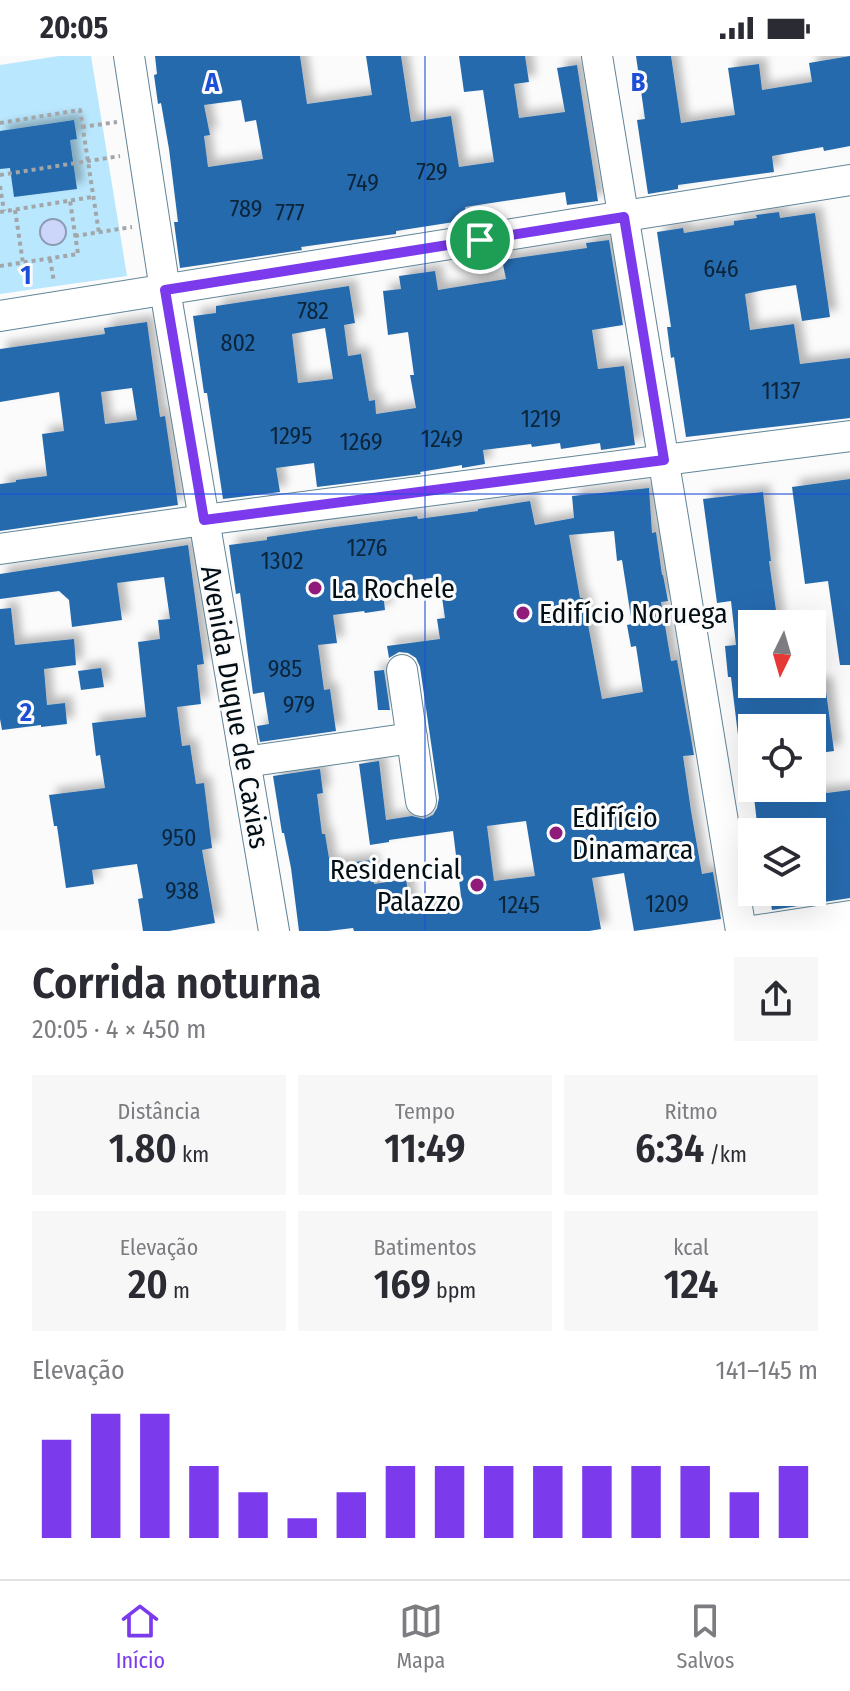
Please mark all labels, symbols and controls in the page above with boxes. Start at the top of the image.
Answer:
text: 20:05 [40,10,108,46]
text: A [204,67,220,98]
text: B [631,67,646,98]
house number: 729 [416,158,448,186]
house number: 749 [347,169,379,197]
house number: 789 [230,195,262,223]
house number: 777 [275,199,305,227]
pin [446,206,514,274]
icon: arrive [458,218,502,262]
house number: 646 [703,255,739,283]
text: 1 [21,260,32,291]
house number: 782 [297,297,329,325]
house number: 802 [221,329,255,357]
house number: 1137 [762,377,801,405]
house number: 1219 [521,405,561,433]
house number: 1295 [270,422,312,450]
house number: 1249 [421,425,463,453]
house number: 1269 [339,428,383,456]
house number: 1276 [347,534,387,562]
house number: 1302 [260,547,304,575]
street label: Avenida Duque de Caxias [194,563,276,851]
place label: La Rochele [331,572,455,605]
marker: La Rochele [306,579,324,597]
place label: Edifício Noruega [539,597,728,630]
marker: Edifício Noruega [514,604,532,622]
north arrow [738,610,826,698]
map controls [738,610,826,906]
house number: 985 [268,655,302,683]
house number: 979 [283,691,315,719]
text: 2 [19,697,32,728]
button: locate [738,714,826,802]
place label: Edifício Dinamarca [572,801,693,866]
button: layers [738,818,826,906]
house number: 950 [161,824,197,852]
marker: Edifício Dinamarca [547,824,565,842]
place label: Residencial Palazzo [330,853,461,918]
marker: Residencial Palazzo [468,876,486,894]
house number: 938 [165,877,199,905]
house number: 1209 [645,890,689,918]
house number: 1245 [498,891,540,919]
text: Corrida noturna [32,957,321,1010]
button: share [734,957,818,1041]
text: 20:05 · 4 × 450 m [32,1014,206,1045]
text: Distância [118,1098,200,1125]
text: Tempo [395,1098,455,1125]
text: Ritmo [664,1098,718,1125]
text: 1.80 [109,1125,177,1173]
text: 11:49 [384,1125,466,1173]
text: 6:34 [635,1125,704,1173]
text: km [177,1141,209,1168]
text: /km [704,1141,747,1168]
text: Elevação [120,1234,198,1261]
text: Batimentos [374,1234,476,1261]
text: kcal [673,1234,709,1261]
text: 20 [128,1261,168,1309]
text: 169 [374,1261,431,1309]
text: 124 [664,1261,718,1309]
text: m [168,1277,190,1304]
text: bpm [431,1277,476,1304]
text: Elevação [32,1355,125,1386]
text: 141–145 m [716,1355,818,1386]
tab: Início [116,1599,165,1674]
tab: Mapa [396,1599,445,1674]
tab: Salvos [677,1599,734,1674]

